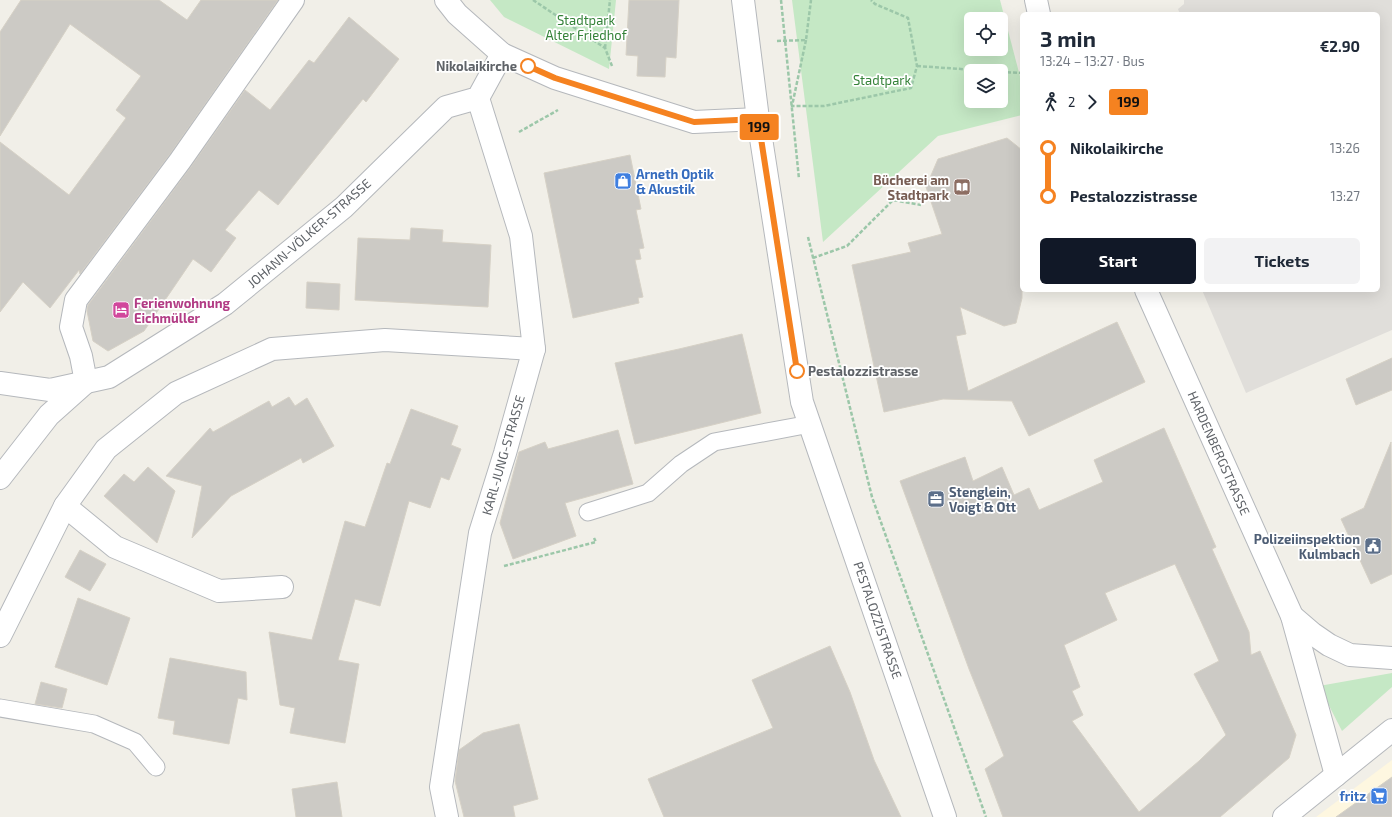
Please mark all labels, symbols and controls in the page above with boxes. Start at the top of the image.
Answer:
park label: Stadtpark Alter Friedhof [545,12,628,43]
map controls [964,12,1008,108]
button: locate [964,12,1008,56]
text: 3 min [1040,25,1096,51]
text: €2.90 [1320,37,1360,55]
text: 13:24 – 13:27 · Bus [1040,53,1145,69]
place label: Nikolaikirche [436,58,517,74]
marker: Nikolaikirche [520,58,536,74]
button: layers [964,64,1008,108]
park label: Stadtpark [853,72,911,88]
icon: walk [1040,91,1062,113]
icon: forward [1081,91,1103,113]
text: 199 [1117,93,1140,110]
text: 2 [1068,94,1075,110]
line badge: 199 [736,114,782,140]
text: 199 [748,118,770,135]
text: Nikolaikirche [1070,139,1163,157]
text: 13:26 [1330,140,1360,156]
place label: Arneth Optik & Akustik [636,166,715,197]
shop icon: Arneth Optik & Akustik [613,171,633,191]
place label: Bücherei am Stadtpark [873,172,950,203]
street label: JOHANN-VÖLKER-STRASSE [244,175,374,291]
library icon: Bücherei am Stadtpark [952,177,972,197]
text: Pestalozzistrasse [1070,187,1197,205]
text: 13:27 [1331,188,1360,204]
button: Start [1040,238,1196,284]
button: Tickets [1204,238,1360,284]
place label: Ferienwohnung Eichmüller [134,295,230,326]
hotel icon: Ferienwohnung Eichmüller [111,300,131,320]
marker: Pestalozzistrasse [789,363,805,379]
place label: Pestalozzistrasse [808,363,918,379]
street label: HARDENBERGSTRASSE [1184,388,1254,518]
street label: KARL-JUNG-STRASSE [478,393,528,517]
place label: Stenglein, Voigt & Ott [949,484,1017,515]
office icon: Stenglein, Voigt & Ott [926,489,946,509]
place label: Polizeiinspektion Kulmbach [1254,531,1360,562]
public building icon: Polizeiinspektion Kulmbach [1363,536,1383,556]
street label: PESTALOZZISTRASSE [850,559,906,681]
supermarket icon: fritz [1369,786,1389,806]
place label: fritz [1339,788,1366,804]

